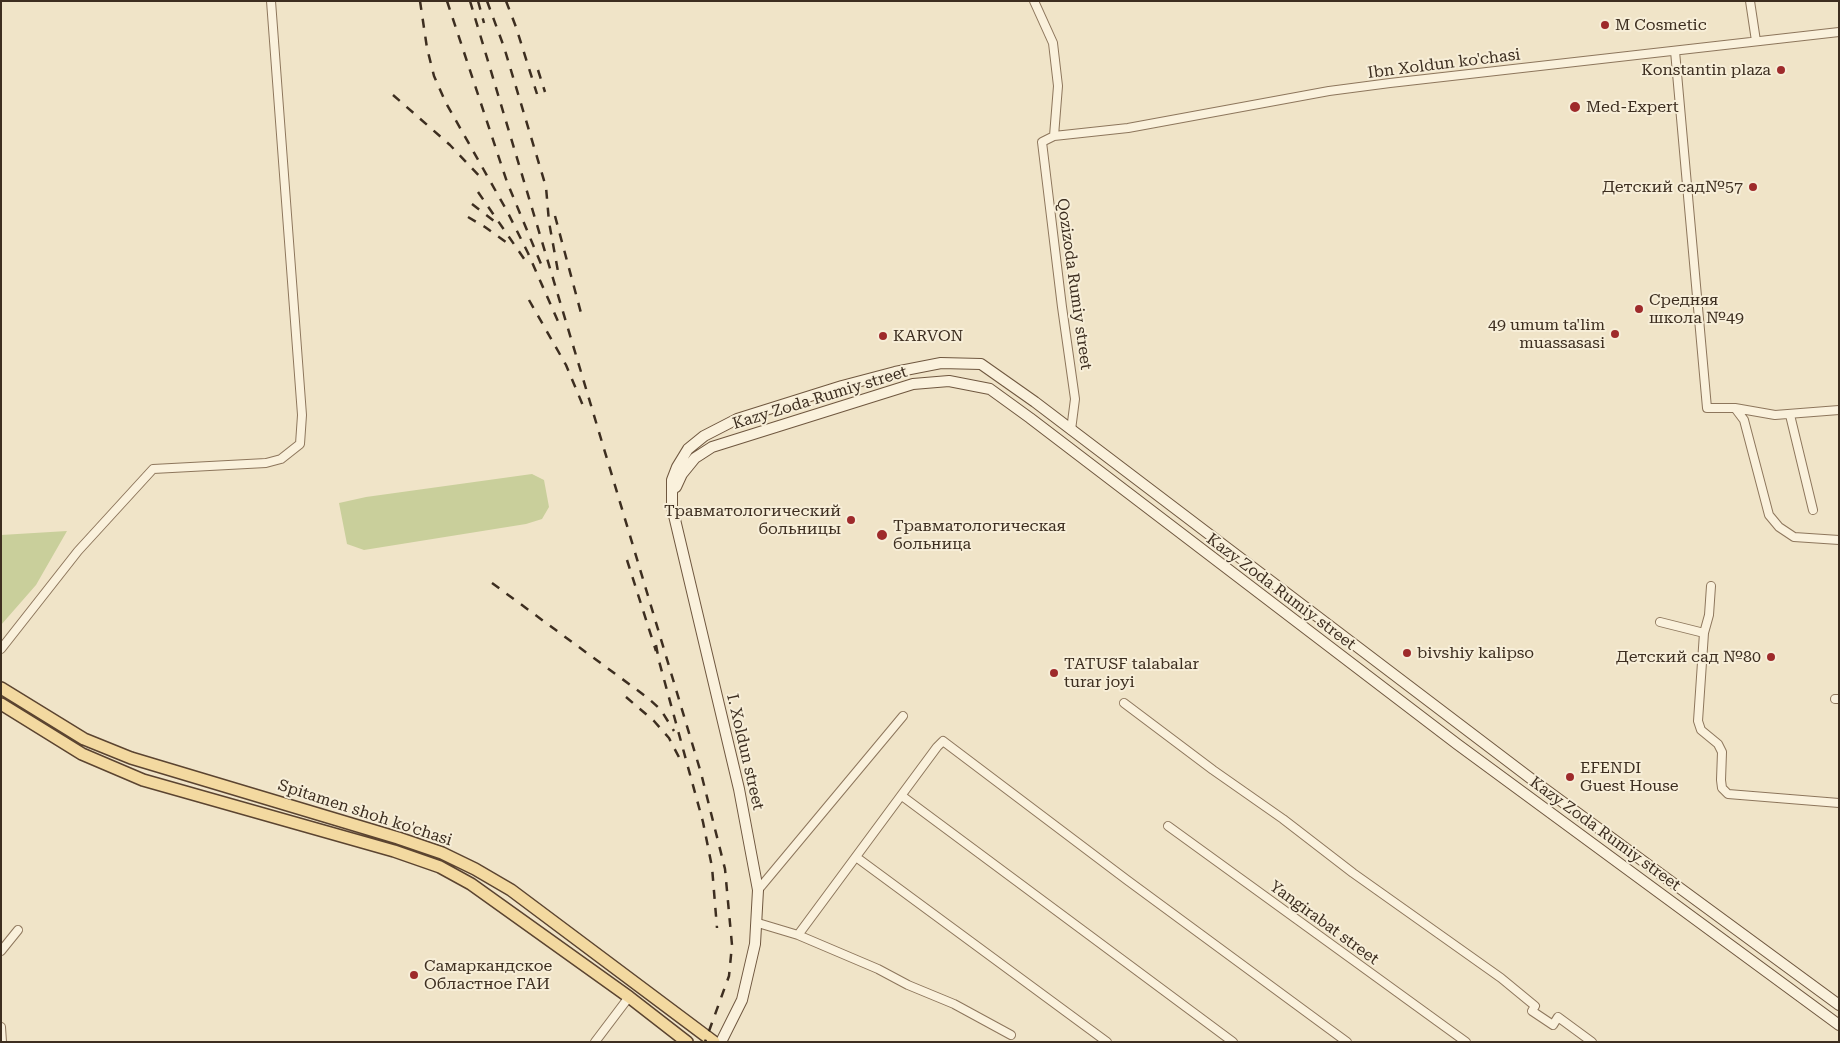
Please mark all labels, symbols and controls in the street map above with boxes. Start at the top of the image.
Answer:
place label: M Cosmetic [1615,15,1707,35]
marker: M Cosmetic [1599,19,1611,31]
street label: Ibn Xoldun ko'chasi [1367,45,1521,83]
place label: Konstantin plaza [1641,60,1771,80]
marker: Konstantin plaza [1775,64,1787,76]
place label: Med-Expert [1586,97,1679,117]
marker: Med-Expert [1568,100,1582,114]
place label: Детский сад№57 [1602,177,1743,197]
marker: Детский сад№57 [1747,181,1759,193]
street label: Qozizoda Rumiy street [1052,197,1096,371]
place label: Средняя школа №49 [1649,290,1744,328]
marker: Средняя школа №49 [1633,303,1645,315]
place label: 49 umum ta'lim muassasasi [1488,315,1605,353]
place label: KARVON [893,326,963,346]
marker: 49 umum ta'lim muassasasi [1609,328,1621,340]
marker: KARVON [877,330,889,342]
street label: Kazy Zoda Rumiy street [730,362,910,434]
place label: Травматологический больницы [664,501,841,539]
marker: Травматологический больницы [845,514,857,526]
place label: Травматологическая больница [893,516,1066,554]
marker: Травматологическая больница [875,528,889,542]
street label: Kazy Zoda Rumiy street [1203,530,1359,654]
place label: bivshiy kalipso [1417,643,1534,663]
marker: bivshiy kalipso [1401,647,1413,659]
place label: Детский сад №80 [1616,647,1761,667]
marker: Детский сад №80 [1765,651,1777,663]
place label: TATUSF talabalar turar joyi [1064,654,1199,692]
marker: TATUSF talabalar turar joyi [1048,667,1060,679]
street label: I. Xoldun street [722,692,768,812]
place label: EFENDI Guest House [1580,758,1679,796]
marker: EFENDI Guest House [1564,771,1576,783]
street label: Kazy Zoda Rumiy street [1526,773,1684,895]
street label: Spitamen shoh ko'chasi [275,776,455,850]
street label: Yangirabat street [1266,877,1382,969]
place label: Самаркандское Областное ГАИ [424,956,552,994]
marker: Самаркандское Областное ГАИ [408,969,420,981]

